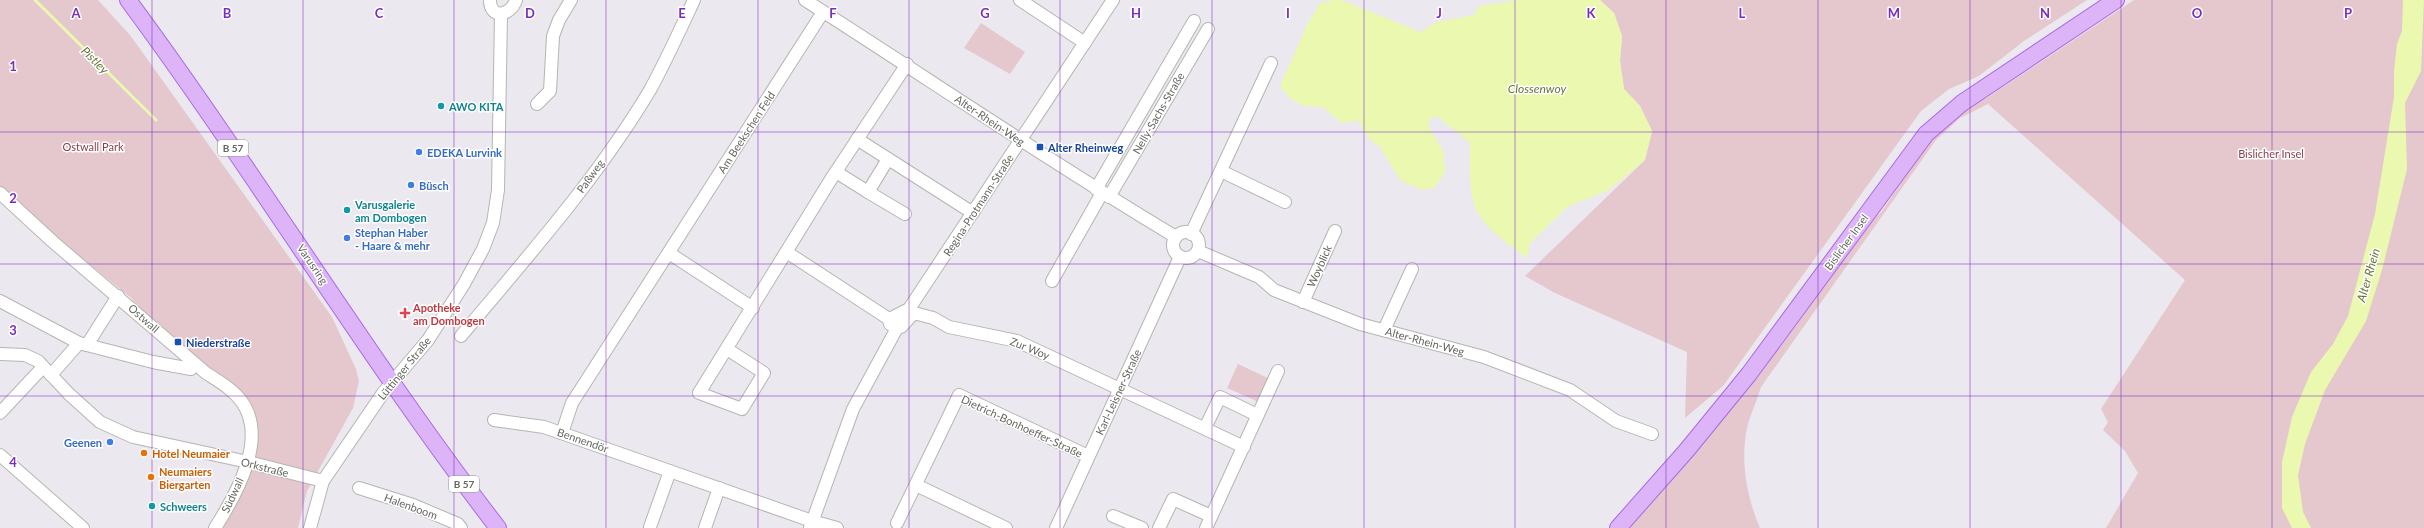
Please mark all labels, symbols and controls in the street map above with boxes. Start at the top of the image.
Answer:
text: A [70,5,81,21]
text: B [223,5,232,21]
text: C [375,5,384,21]
text: D [525,5,535,21]
text: E [678,5,686,21]
text: F [829,5,837,21]
text: G [980,5,990,21]
text: H [1131,5,1141,21]
text: I [1286,5,1290,21]
text: J [1436,5,1442,21]
text: K [1587,5,1597,21]
text: L [1739,5,1746,21]
text: M [1888,5,1900,21]
text: N [2040,5,2050,21]
text: O [2192,5,2203,21]
text: P [2344,5,2352,21]
water label: Pistley [78,43,112,77]
text: 1 [9,58,17,74]
street label: Nelly-Sachs-Straße [1129,70,1187,156]
water label: Clossenwoy [1508,81,1566,96]
street label: Am Beekschen Feld [715,89,777,175]
street label: Alter-Rhein-Weg [953,92,1028,148]
place label: AWO KITA [448,100,504,113]
marker: AWO KITA [436,101,446,111]
park label: Ostwall Park [63,140,124,153]
road number: B 57 [218,140,248,156]
place label: Alter Rheinweg [1047,141,1123,154]
marker: Alter Rheinweg [1035,142,1045,152]
place label: EDEKA Lurvink [427,146,502,159]
marker: EDEKA Lurvink [414,147,424,157]
park label: Bislicher Insel [2238,147,2304,160]
street label: Regina-Protmann-Straße [940,151,1016,258]
street label: Paßweg [573,156,607,195]
place label: Büsch [419,179,449,192]
marker: Büsch [406,180,416,190]
text: 2 [9,190,17,206]
place label: Varusgalerie am Dombogen [354,198,427,224]
marker: Varusgalerie am Dombogen [342,205,352,215]
street label: Bislicher Insel [1821,212,1871,272]
place label: Stephan Haber - Haare & mehr [355,226,431,252]
marker: Stephan Haber - Haare & mehr [342,233,352,243]
street label: Varusring [295,241,331,287]
street label: Woyblick [1304,243,1334,289]
water label: Alter Rhein [2353,247,2383,304]
street label: Ostwall [126,301,162,335]
place label: Apotheke am Dombogen [412,301,485,327]
marker: Apotheke am Dombogen [400,308,410,318]
text: 3 [9,322,17,338]
street label: Alter-Rhein-Weg [1384,324,1466,358]
street label: Lüttinger Straße [375,334,433,402]
street label: Zur Woy [1008,334,1052,362]
place label: Niederstraße [186,336,250,349]
marker: Niederstraße [173,337,183,347]
street label: Karl-Leisner-Straße [1092,347,1144,437]
street label: Dietrich-Bonhoeffer-Straße [959,392,1085,460]
street label: Bennendör [556,425,610,455]
place label: Geenen [64,436,102,449]
marker: Geenen [105,437,115,447]
place label: Hotel Neumaier [152,447,231,460]
marker: Hotel Neumaier [139,448,149,458]
text: 4 [9,454,17,470]
street label: Orkstraße [240,455,290,479]
place label: Neumaiers Biergarten [159,465,212,491]
marker: Neumaiers Biergarten [146,472,156,482]
street label: Südwall [218,475,246,515]
road number: B 57 [449,476,479,492]
street label: Halenboom [382,490,440,522]
place label: Schweers [160,500,207,513]
marker: Schweers [147,501,157,511]

